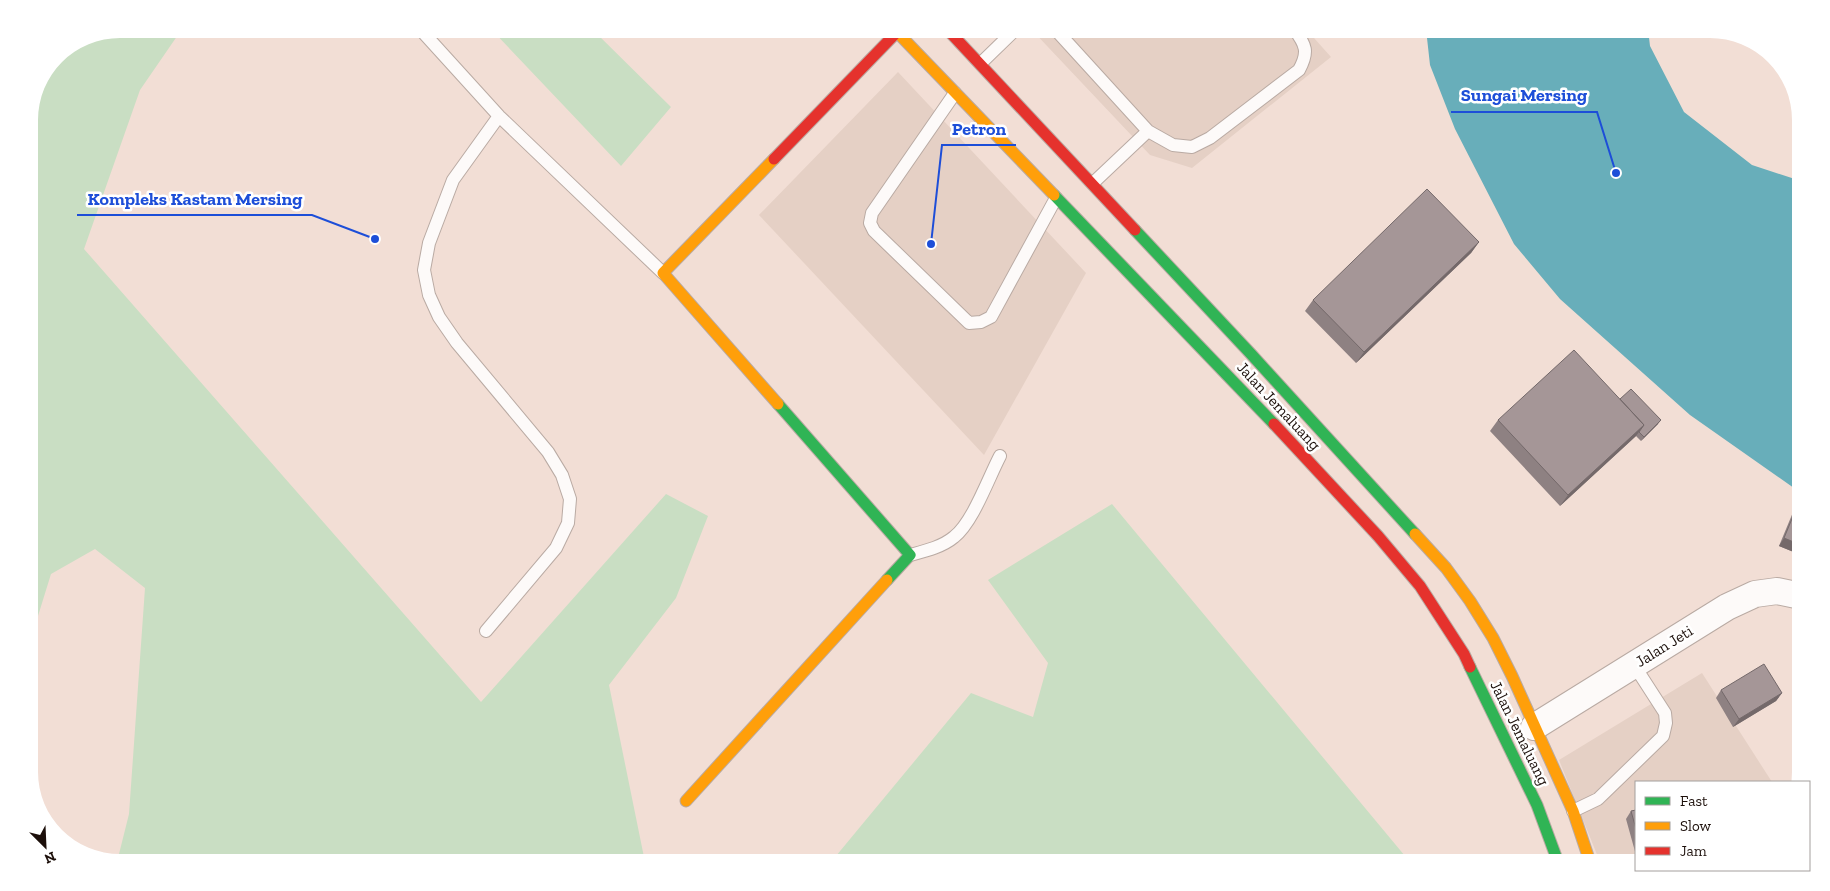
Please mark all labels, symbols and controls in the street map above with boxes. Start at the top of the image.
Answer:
callout: Sungai Mersing [1451,79,1597,112]
text: Sungai Mersing [1461,84,1587,106]
callout: Petron [942,112,1016,145]
text: Petron [952,118,1006,140]
callout: Kompleks Kastam Mersing [77,182,312,215]
text: Kompleks Kastam Mersing [88,188,302,210]
street label: Jalan Jemaluang [1233,358,1325,454]
street label: Jalan Jeti [1632,621,1697,671]
street label: Jalan Jemaluang [1486,678,1554,789]
legend [1635,781,1810,871]
text: Fast [1680,792,1708,810]
text: Slow [1680,817,1712,835]
north arrow [20,821,70,871]
text: Jam [1680,842,1707,860]
text: N [41,847,58,867]

